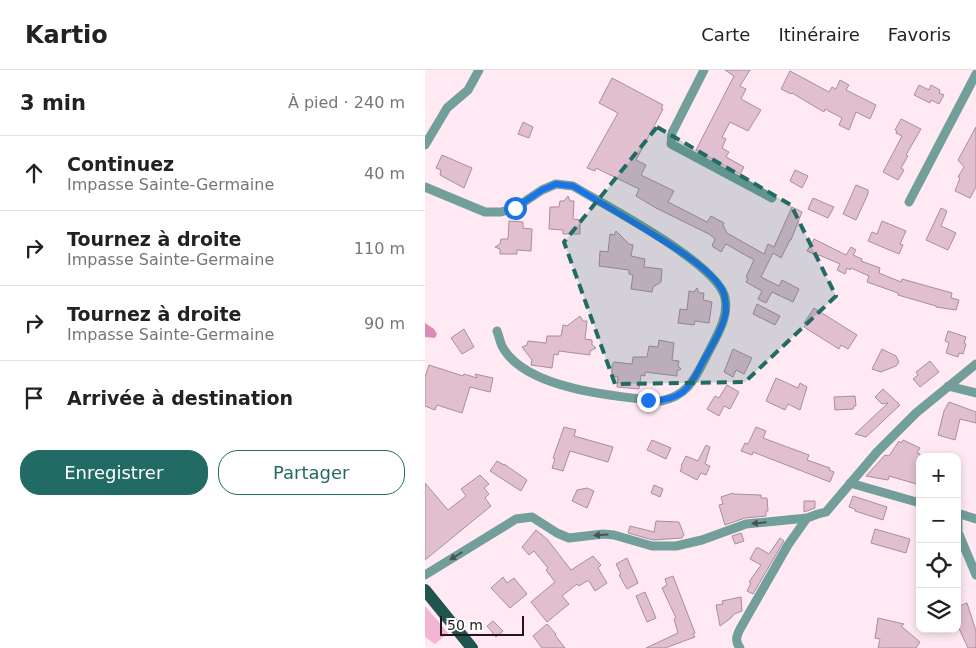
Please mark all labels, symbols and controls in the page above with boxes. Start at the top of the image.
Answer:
text: Kartio [25,21,108,49]
text: Carte [701,24,750,45]
text: Itinéraire [778,24,860,45]
text: Favoris [888,24,951,45]
text: 3 min [20,91,86,115]
text: À pied · 240 m [288,93,405,112]
text: Continuez [67,153,174,175]
icon: ahead [20,159,48,187]
text: 40 m [364,164,405,183]
text: Impasse Sainte-Germaine [67,175,274,194]
route start [504,197,527,220]
text: Tournez à droite [67,228,241,250]
icon: right [20,234,48,262]
text: 110 m [354,239,405,258]
text: Impasse Sainte-Germaine [67,250,274,269]
text: Tournez à droite [67,303,241,325]
icon: right [20,309,48,337]
text: 90 m [364,314,405,333]
text: Impasse Sainte-Germaine [67,325,274,344]
icon: arrive [20,384,48,412]
text: Arrivée à destination [67,387,293,409]
route end [637,389,660,412]
button: Enregistrer [20,450,208,495]
button: Partager [218,450,405,495]
map controls [916,453,961,633]
button: + [916,453,961,498]
button: − [916,498,961,543]
one-way arrow [750,519,766,527]
one-way arrow [593,531,609,539]
button: locate [916,543,961,588]
one-way arrow [449,551,462,561]
button: layers [916,588,961,633]
scale bar [440,613,524,636]
text: 50 m [447,617,483,633]

